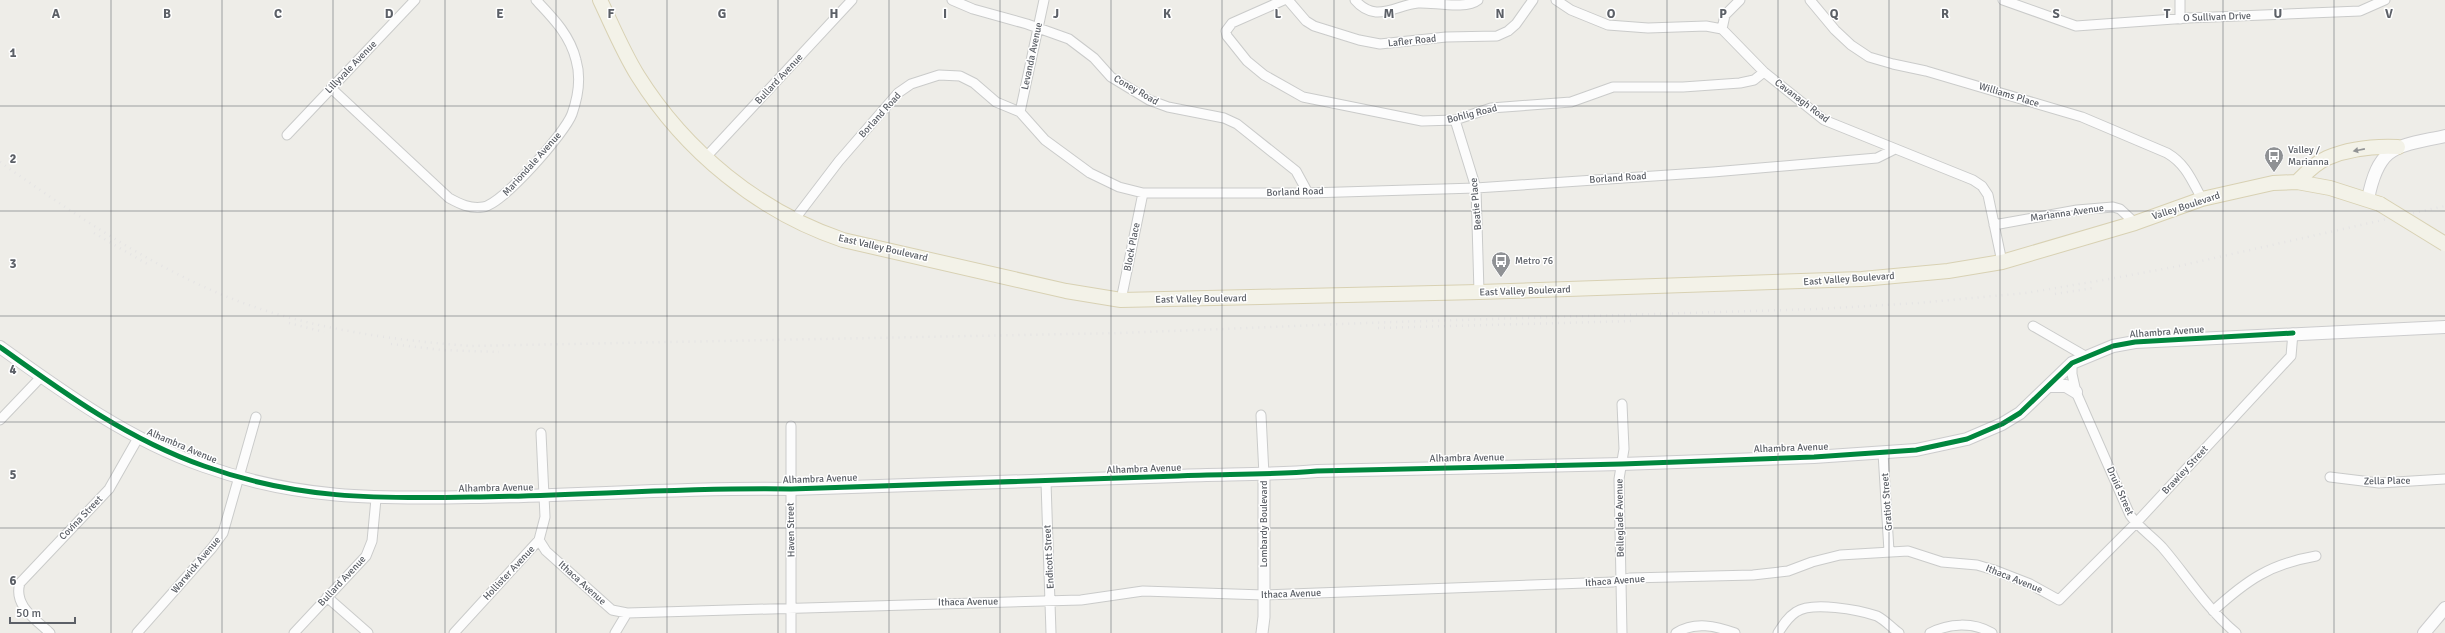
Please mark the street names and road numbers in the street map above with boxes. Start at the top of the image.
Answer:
street label: O Sullivan Drive [2183,10,2251,24]
street label: Levanda Avenue [1019,21,1045,91]
street label: Lafler Road [1387,32,1437,50]
street label: Lillyvale Avenue [323,38,379,96]
street label: Bullard Avenue [753,51,805,107]
street label: Coney Road [1111,72,1161,108]
street label: Cavanagh Road [1772,77,1832,125]
street label: Williams Place [1977,80,2041,110]
street label: Borland Road [856,90,904,140]
street label: Bohlig Road [1446,102,1498,126]
street label: Mariondale Avenue [500,129,564,199]
street label: Borland Road [1589,170,1647,186]
street label: Beatie Place [1468,177,1484,231]
street label: Borland Road [1266,185,1324,199]
street label: Valley Boulevard [2150,189,2222,223]
street label: Marianna Avenue [2029,202,2105,224]
street label: Block Place [1121,222,1143,272]
street label: East Valley Boulevard [837,232,929,264]
street label: East Valley Boulevard [1803,270,1895,288]
street label: East Valley Boulevard [1479,283,1571,299]
street label: East Valley Boulevard [1155,292,1247,306]
street label: Alhambra Avenue [2129,323,2205,341]
street label: Alhambra Avenue [145,426,219,466]
street label: Alhambra Avenue [1753,441,1829,455]
street label: Brawley Street [2159,443,2211,497]
street label: Alhambra Avenue [1429,451,1505,465]
street label: Alhambra Avenue [1106,462,1182,476]
street label: Druid Street [2104,465,2136,518]
street label: Alhambra Avenue [782,472,858,486]
street label: Gratiot Street [1879,472,1895,531]
street label: Zella Place [2364,475,2410,487]
street label: Belleglade Avenue [1613,479,1627,557]
street label: Lombardy Boulevard [1258,480,1270,568]
street label: Alhambra Avenue [458,481,534,495]
street label: Covina Street [57,493,105,543]
street label: Haven Street [785,502,797,557]
street label: Endicott Street [1041,524,1057,589]
street label: Warwick Avenue [169,534,223,596]
street label: Hollister Avenue [481,543,537,603]
street label: Bullard Avenue [316,553,368,609]
street label: Ithaca Avenue [556,558,608,608]
street label: Ithaca Avenue [1984,562,2044,596]
street label: Ithaca Avenue [1585,573,1645,589]
street label: Ithaca Avenue [1261,587,1321,601]
street label: Ithaca Avenue [938,595,998,609]

